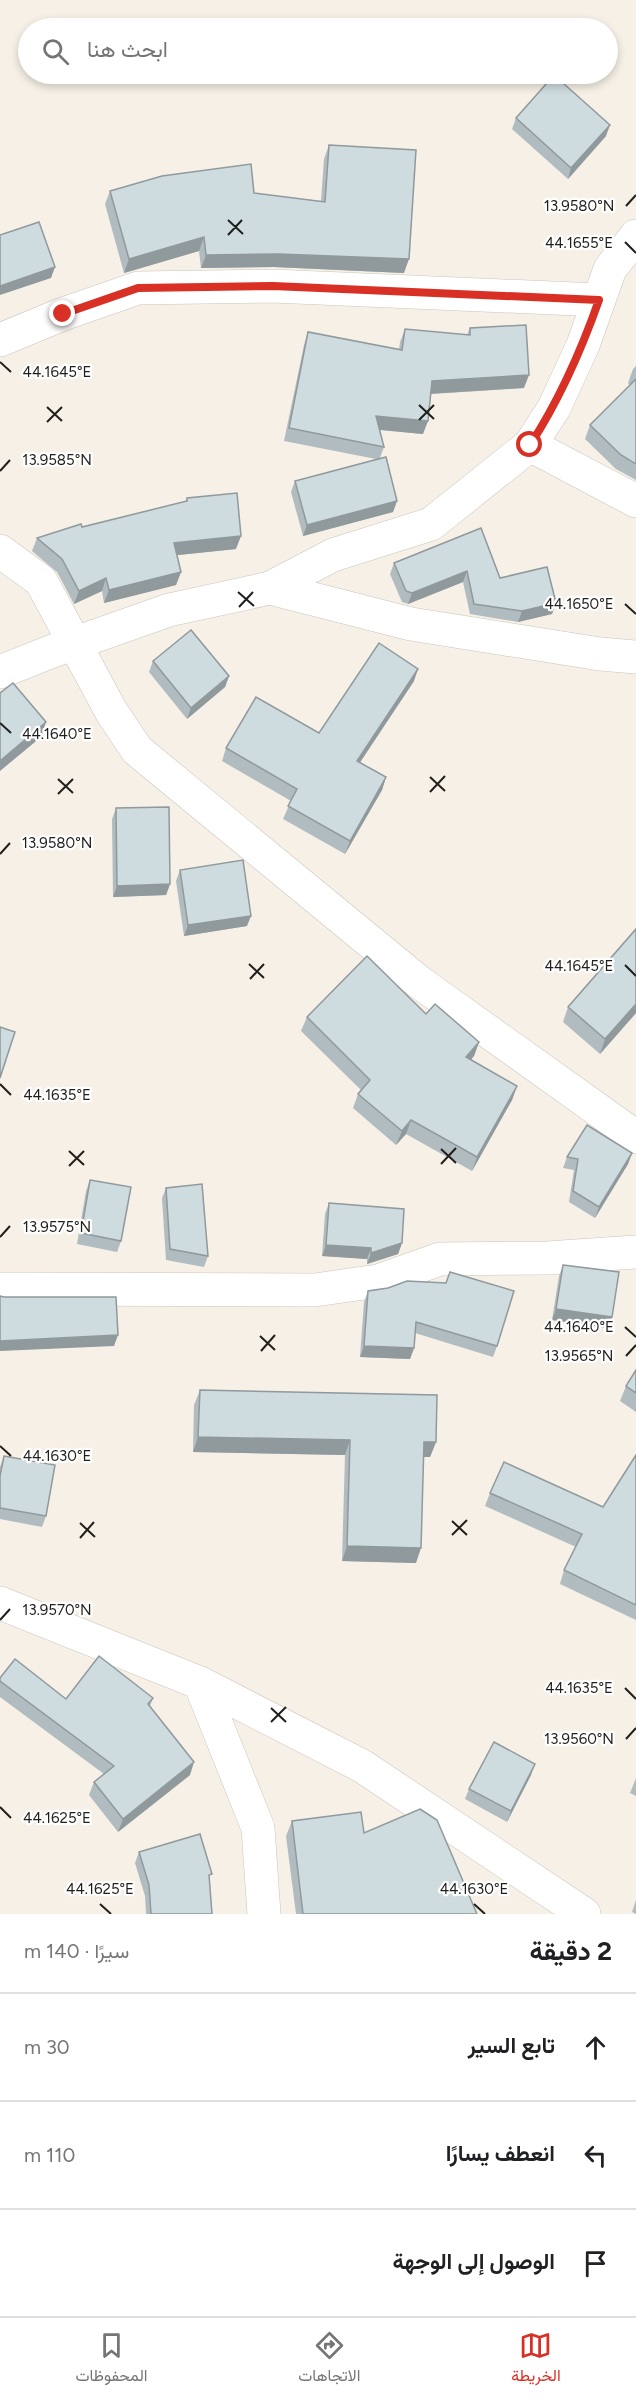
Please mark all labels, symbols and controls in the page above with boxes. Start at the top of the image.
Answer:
search box [18,18,618,84]
icon: search [39,35,72,68]
text: ابحث هنا [87,36,168,63]
text: 13.9580°N [544,197,614,215]
text: 44.1655°E [545,234,613,252]
route end [49,300,75,326]
text: 44.1645°E [23,363,91,381]
route start [516,431,542,457]
text: 13.9585°N [22,451,92,469]
text: 44.1650°E [544,595,614,613]
text: 44.1640°E [22,725,92,743]
text: 13.9580°N [22,834,92,852]
text: 44.1645°E [545,957,613,975]
text: 44.1635°E [23,1086,91,1104]
text: 13.9575°N [23,1218,91,1236]
text: 44.1640°E [544,1318,614,1336]
text: 13.9565°N [545,1347,613,1365]
text: 44.1630°E [23,1447,91,1465]
text: 13.9570°N [22,1601,92,1619]
text: 44.1635°E [545,1679,613,1697]
text: 13.9560°N [544,1730,614,1748]
text: 44.1625°E [23,1809,91,1827]
text: 44.1625°E [66,1880,134,1898]
text: 44.1630°E [440,1880,508,1898]
text: 2 دقيقة [529,1935,612,1967]
text: سيرًا · 140 m [24,1939,129,1963]
icon: ahead [579,2031,612,2064]
text: تابع السير [468,2032,555,2059]
text: 30 m [24,2035,70,2059]
icon: left [579,2139,612,2172]
text: انعطف يسارًا [446,2140,555,2167]
text: 110 m [24,2143,75,2167]
icon: arrive [579,2247,612,2280]
text: الوصول إلى الوجهة [392,2248,555,2275]
tab: المحفوظات [75,2329,148,2390]
tab: الاتجاهات [298,2329,360,2390]
tab: الخريطة [511,2329,561,2390]

